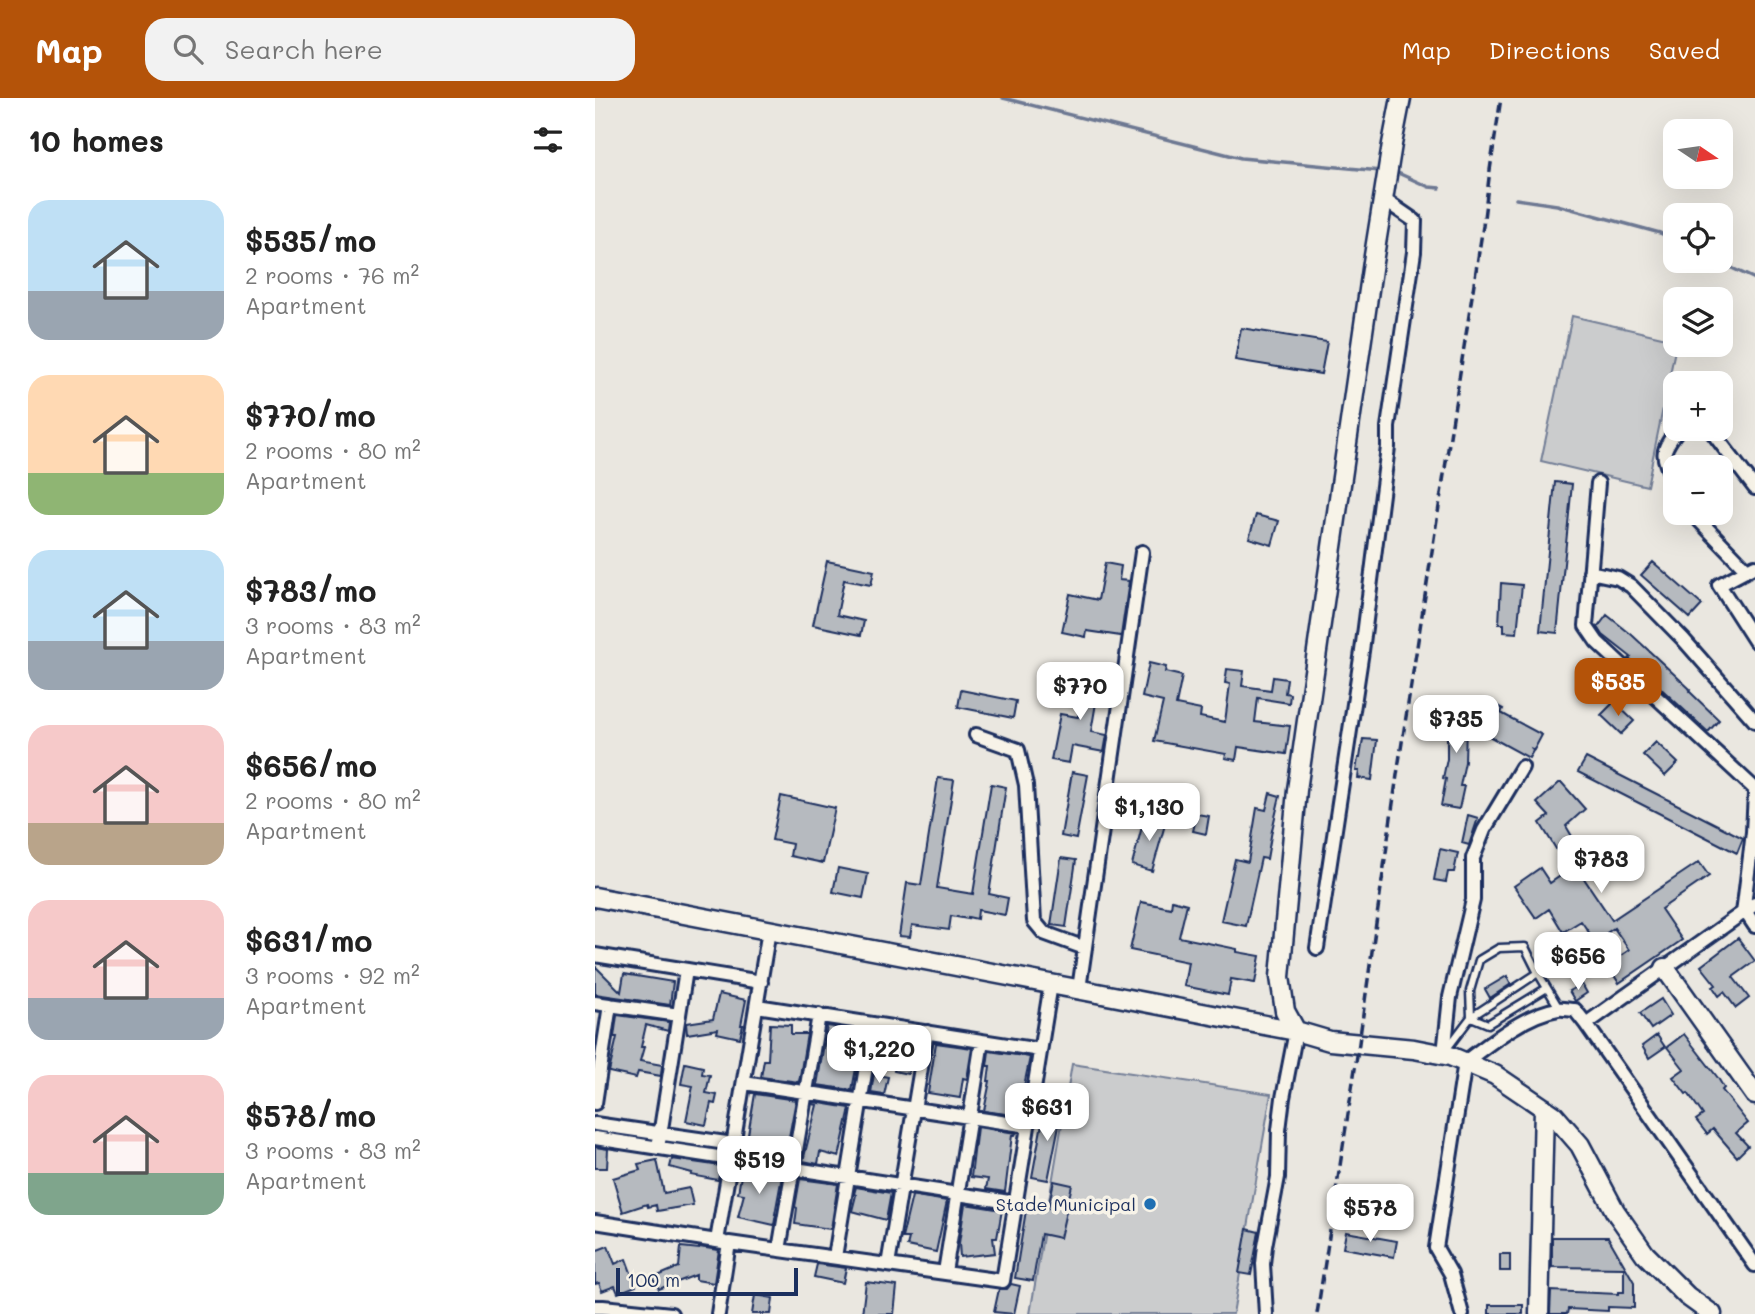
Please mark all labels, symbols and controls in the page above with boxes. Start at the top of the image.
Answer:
search box [145,18,635,81]
text: Map [35,28,103,71]
icon: search [169,30,207,68]
text: Search here [225,32,383,66]
text: Map [1402,34,1451,65]
text: Directions [1489,34,1611,65]
text: Saved [1649,34,1720,65]
north arrow [1663,119,1733,189]
map controls [1663,119,1733,525]
text: 10 homes [28,120,164,160]
icon: filters [529,121,567,159]
button: locate [1663,203,1733,273]
text: $535/mo [245,220,376,260]
icon: home [84,228,168,312]
text: 2 rooms · 76 m² [245,260,419,290]
button: layers [1663,287,1733,357]
text: Apartment [245,290,367,320]
button: + [1663,371,1733,441]
text: $770/mo [245,395,376,435]
icon: home [84,403,168,487]
text: 2 rooms · 80 m² [245,435,421,465]
button: − [1663,455,1733,525]
text: Apartment [245,465,367,495]
text: $783/mo [245,570,376,610]
icon: home [84,578,168,662]
text: 3 rooms · 83 m² [245,610,421,640]
text: Apartment [245,640,367,670]
pin: $535 [1577,658,1659,718]
pin: $770 [1039,662,1121,722]
text: $535 [1591,666,1645,696]
text: $770 [1053,670,1107,700]
pin: $735 [1415,696,1497,755]
text: $735 [1429,703,1483,733]
text: $656/mo [245,745,377,785]
icon: home [84,753,168,837]
pin: $1,130 [1092,784,1206,843]
text: 2 rooms · 80 m² [245,785,421,815]
text: $1,130 [1114,791,1184,821]
text: Apartment [245,815,367,845]
pin: $783 [1560,836,1642,895]
text: $783 [1573,843,1629,873]
text: $631/mo [245,920,373,960]
icon: home [84,928,168,1012]
pin: $656 [1537,932,1619,992]
text: $656 [1550,940,1606,970]
text: 3 rooms · 92 m² [245,960,420,990]
text: Apartment [245,990,367,1020]
pin: $1,220 [822,1026,936,1085]
text: $1,220 [843,1033,915,1063]
pin: $631 [1006,1084,1088,1143]
text: $631 [1021,1091,1073,1121]
text: $578/mo [245,1095,376,1135]
icon: home [84,1103,168,1187]
text: 3 rooms · 83 m² [245,1135,421,1165]
pin: $519 [718,1136,800,1196]
text: $519 [733,1144,785,1174]
text: Apartment [245,1165,367,1195]
pin: $578 [1329,1184,1411,1244]
place label: Stade Municipal [996,1192,1136,1216]
text: $578 [1343,1192,1397,1222]
marker: Stade Municipal [1142,1196,1158,1212]
scale bar [616,1265,798,1297]
text: 100 m [627,1267,680,1292]

